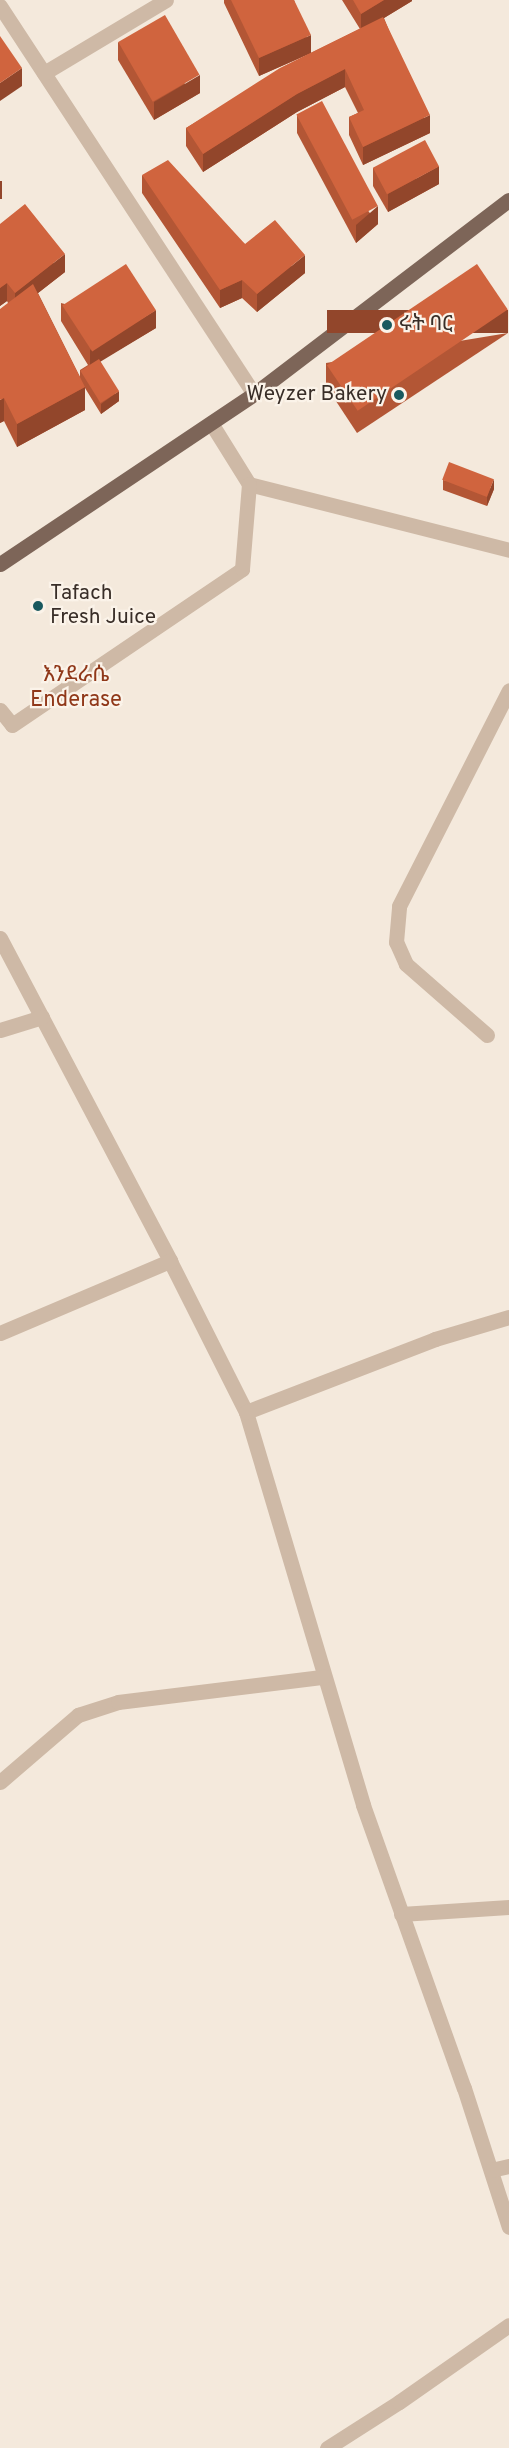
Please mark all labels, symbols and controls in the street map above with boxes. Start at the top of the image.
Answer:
place label: ሩት ባር [399,312,453,338]
marker: ሩት ባር [380,318,394,332]
place label: Weyzer Bakery [246,382,387,408]
marker: Weyzer Bakery [392,388,406,402]
place label: Tafach Fresh Juice [50,581,156,631]
marker: Tafach Fresh Juice [31,599,45,613]
district label: እንደራሴ Enderase [24,662,128,714]

